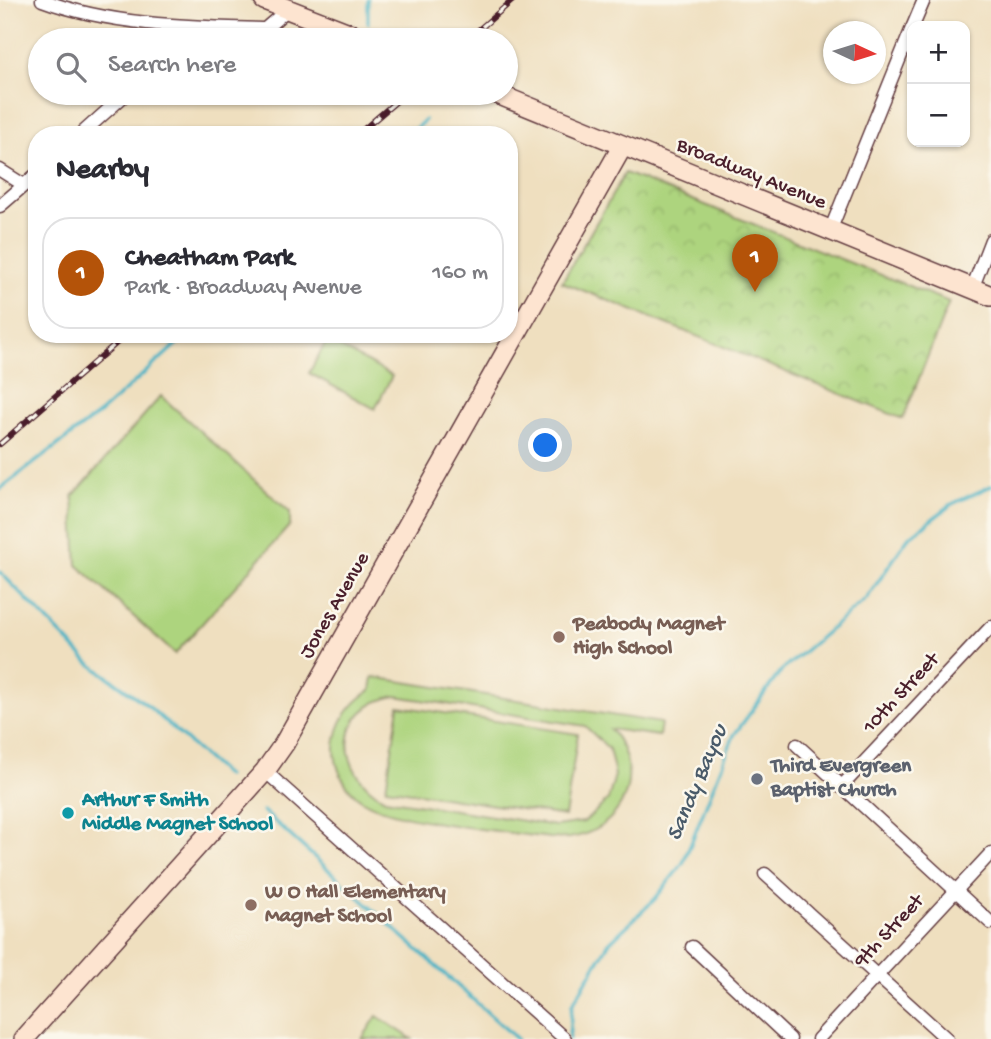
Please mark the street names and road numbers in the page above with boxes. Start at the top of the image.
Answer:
street label: Broadway Avenue [671,133,831,217]
street label: Jones Avenue [295,547,377,664]
street label: 10th Street [858,647,947,740]
street label: 9th Street [849,888,932,975]

